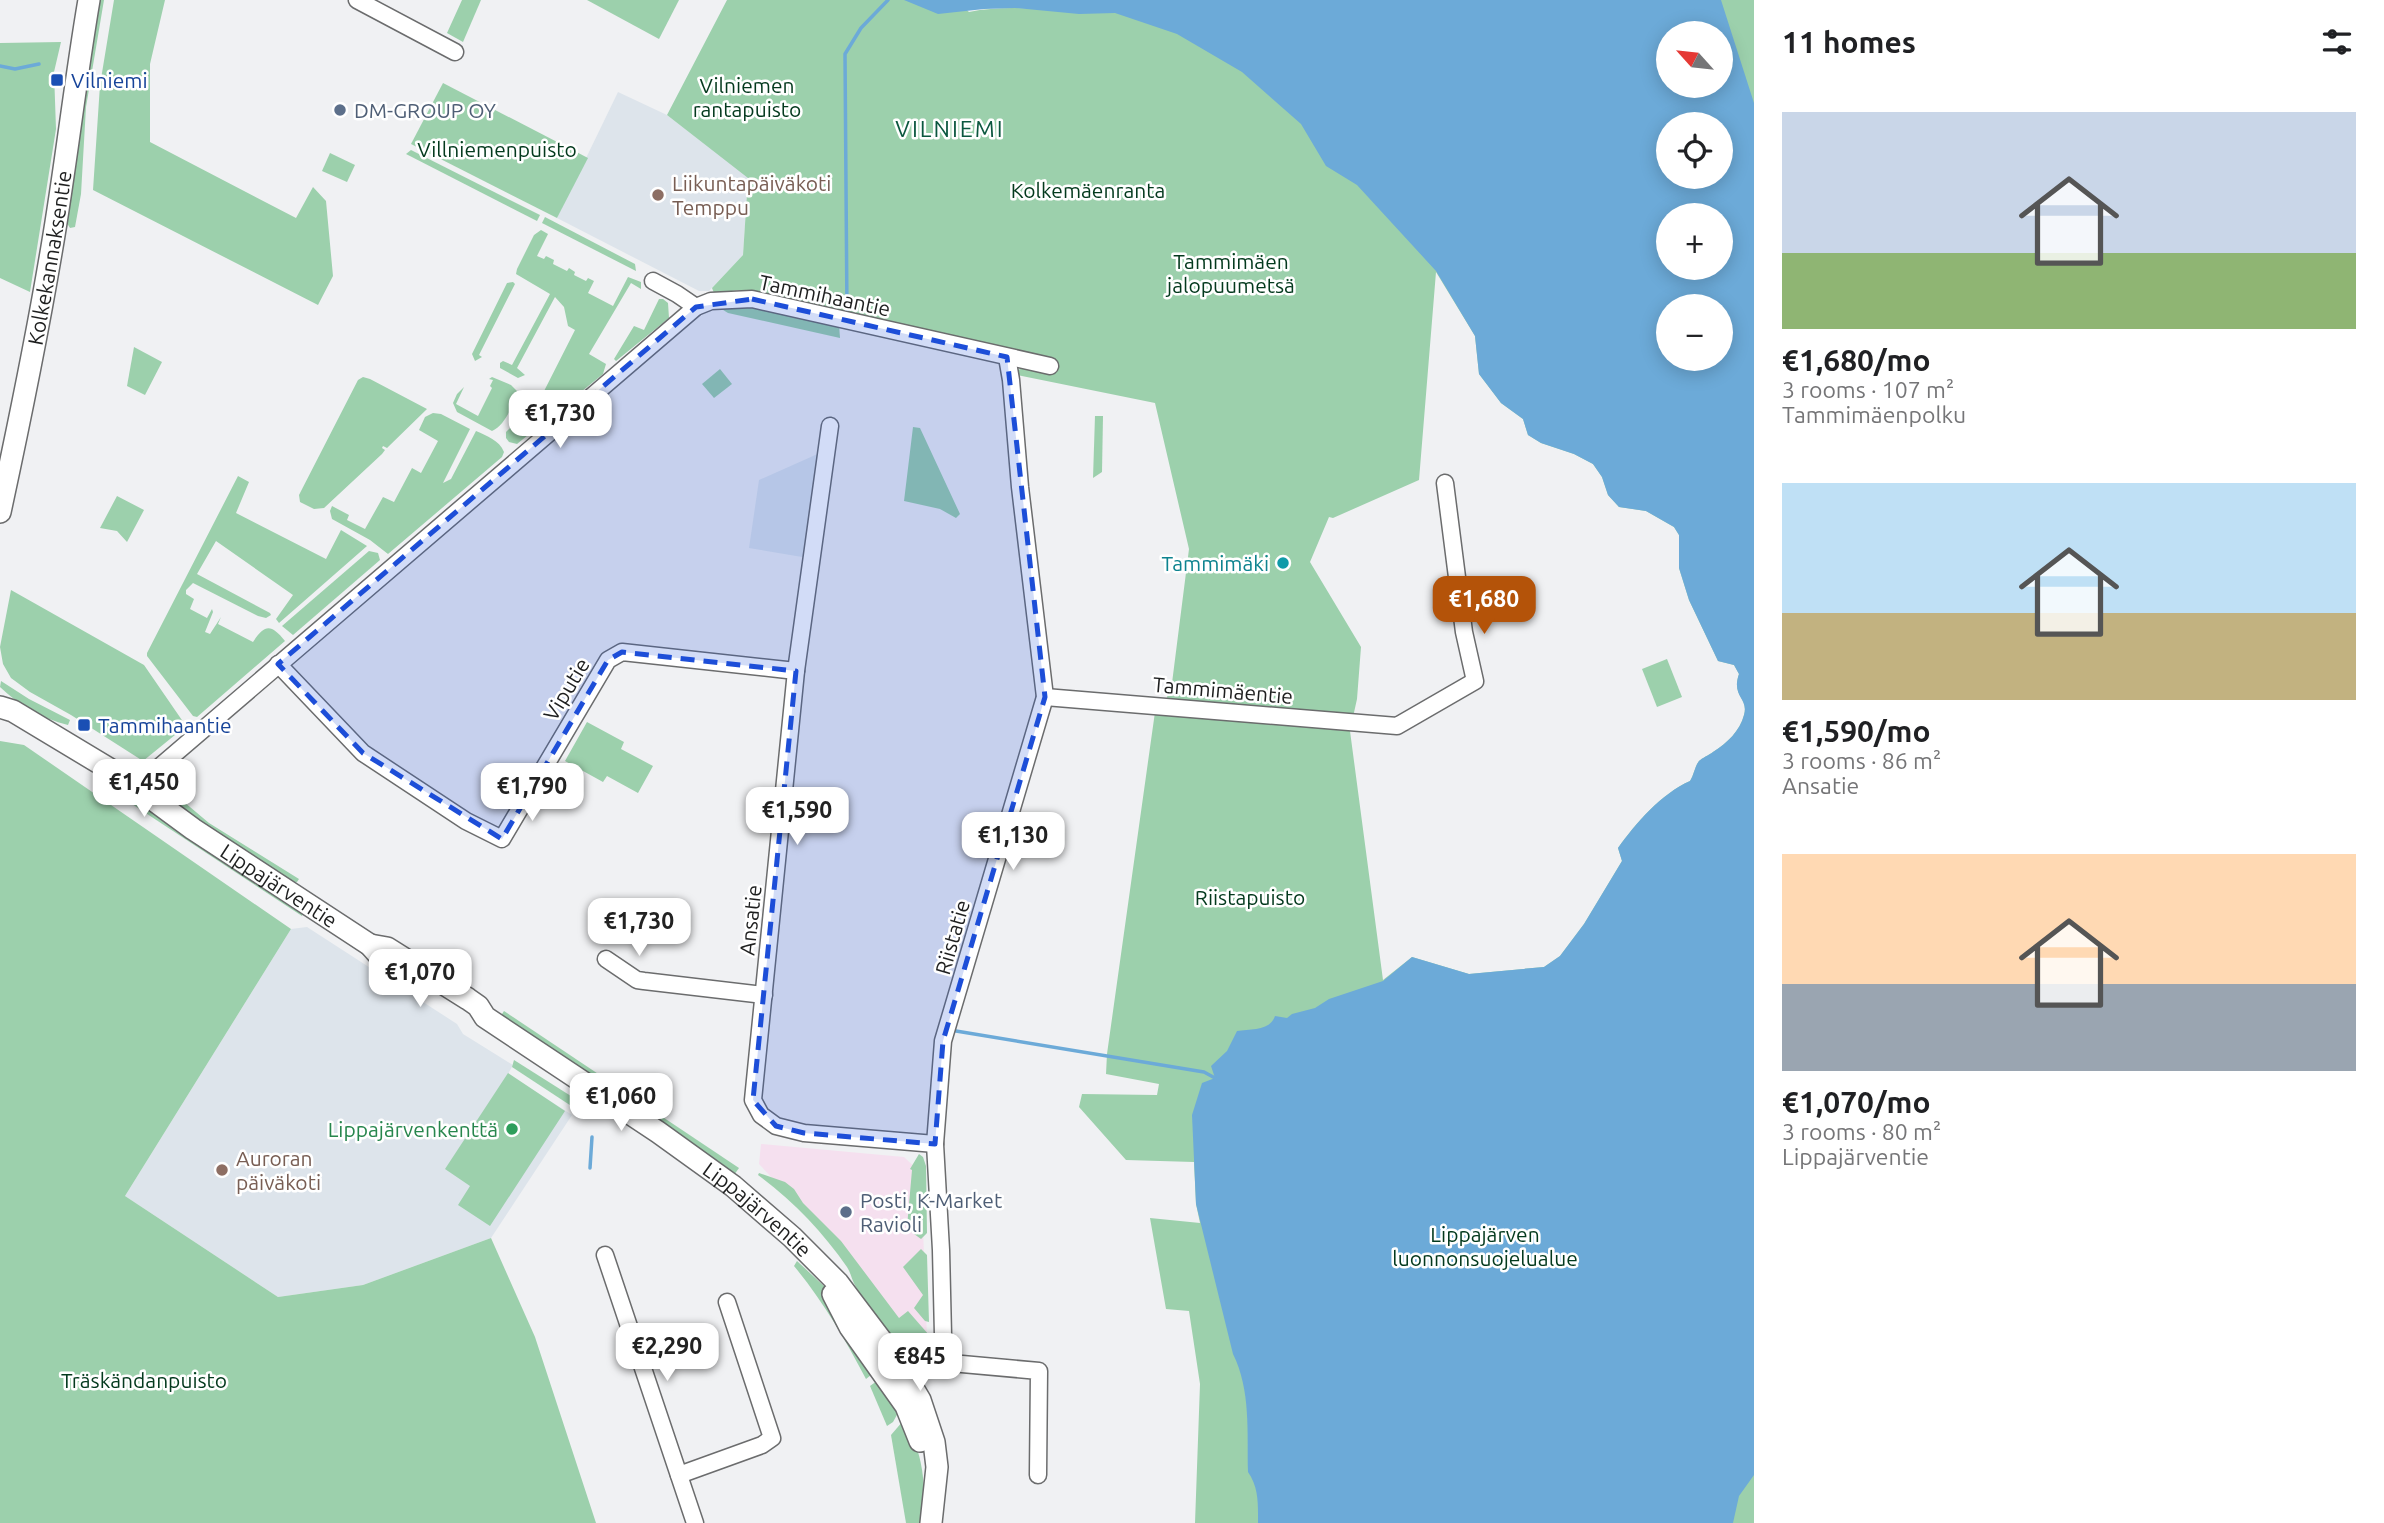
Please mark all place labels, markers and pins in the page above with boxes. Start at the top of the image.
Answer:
place label: Vilniemi [71,68,148,92]
marker: Vilniemi [49,72,65,88]
place label: DM-GROUP OY [354,98,496,122]
marker: DM-GROUP OY [332,102,348,118]
place label: Liikuntapäiväkoti Temppu [672,171,831,219]
marker: Liikuntapäiväkoti Temppu [650,187,666,203]
pin: €1,730 [503,391,617,450]
place label: Tammimäki [1161,551,1269,575]
marker: Tammimäki [1275,555,1291,571]
pin: €1,680 [1427,576,1541,636]
place label: Tammihaantie [98,713,232,737]
marker: Tammihaantie [76,717,92,733]
pin: €1,450 [87,760,201,819]
pin: €1,790 [475,764,589,823]
pin: €1,590 [740,788,854,847]
pin: €1,130 [956,812,1070,872]
pin: €1,730 [582,898,696,958]
pin: €1,070 [363,950,477,1009]
pin: €1,060 [564,1074,678,1133]
place label: Lippajärvenkenttä [328,1117,498,1141]
marker: Lippajärvenkenttä [504,1121,520,1137]
place label: Auroran päiväkoti [236,1146,321,1194]
marker: Auroran päiväkoti [214,1162,230,1178]
place label: Posti, K-Market Ravioli [860,1188,1002,1236]
marker: Posti, K-Market Ravioli [838,1204,854,1220]
pin: €2,290 [610,1324,724,1383]
pin: €845 [879,1334,961,1393]

